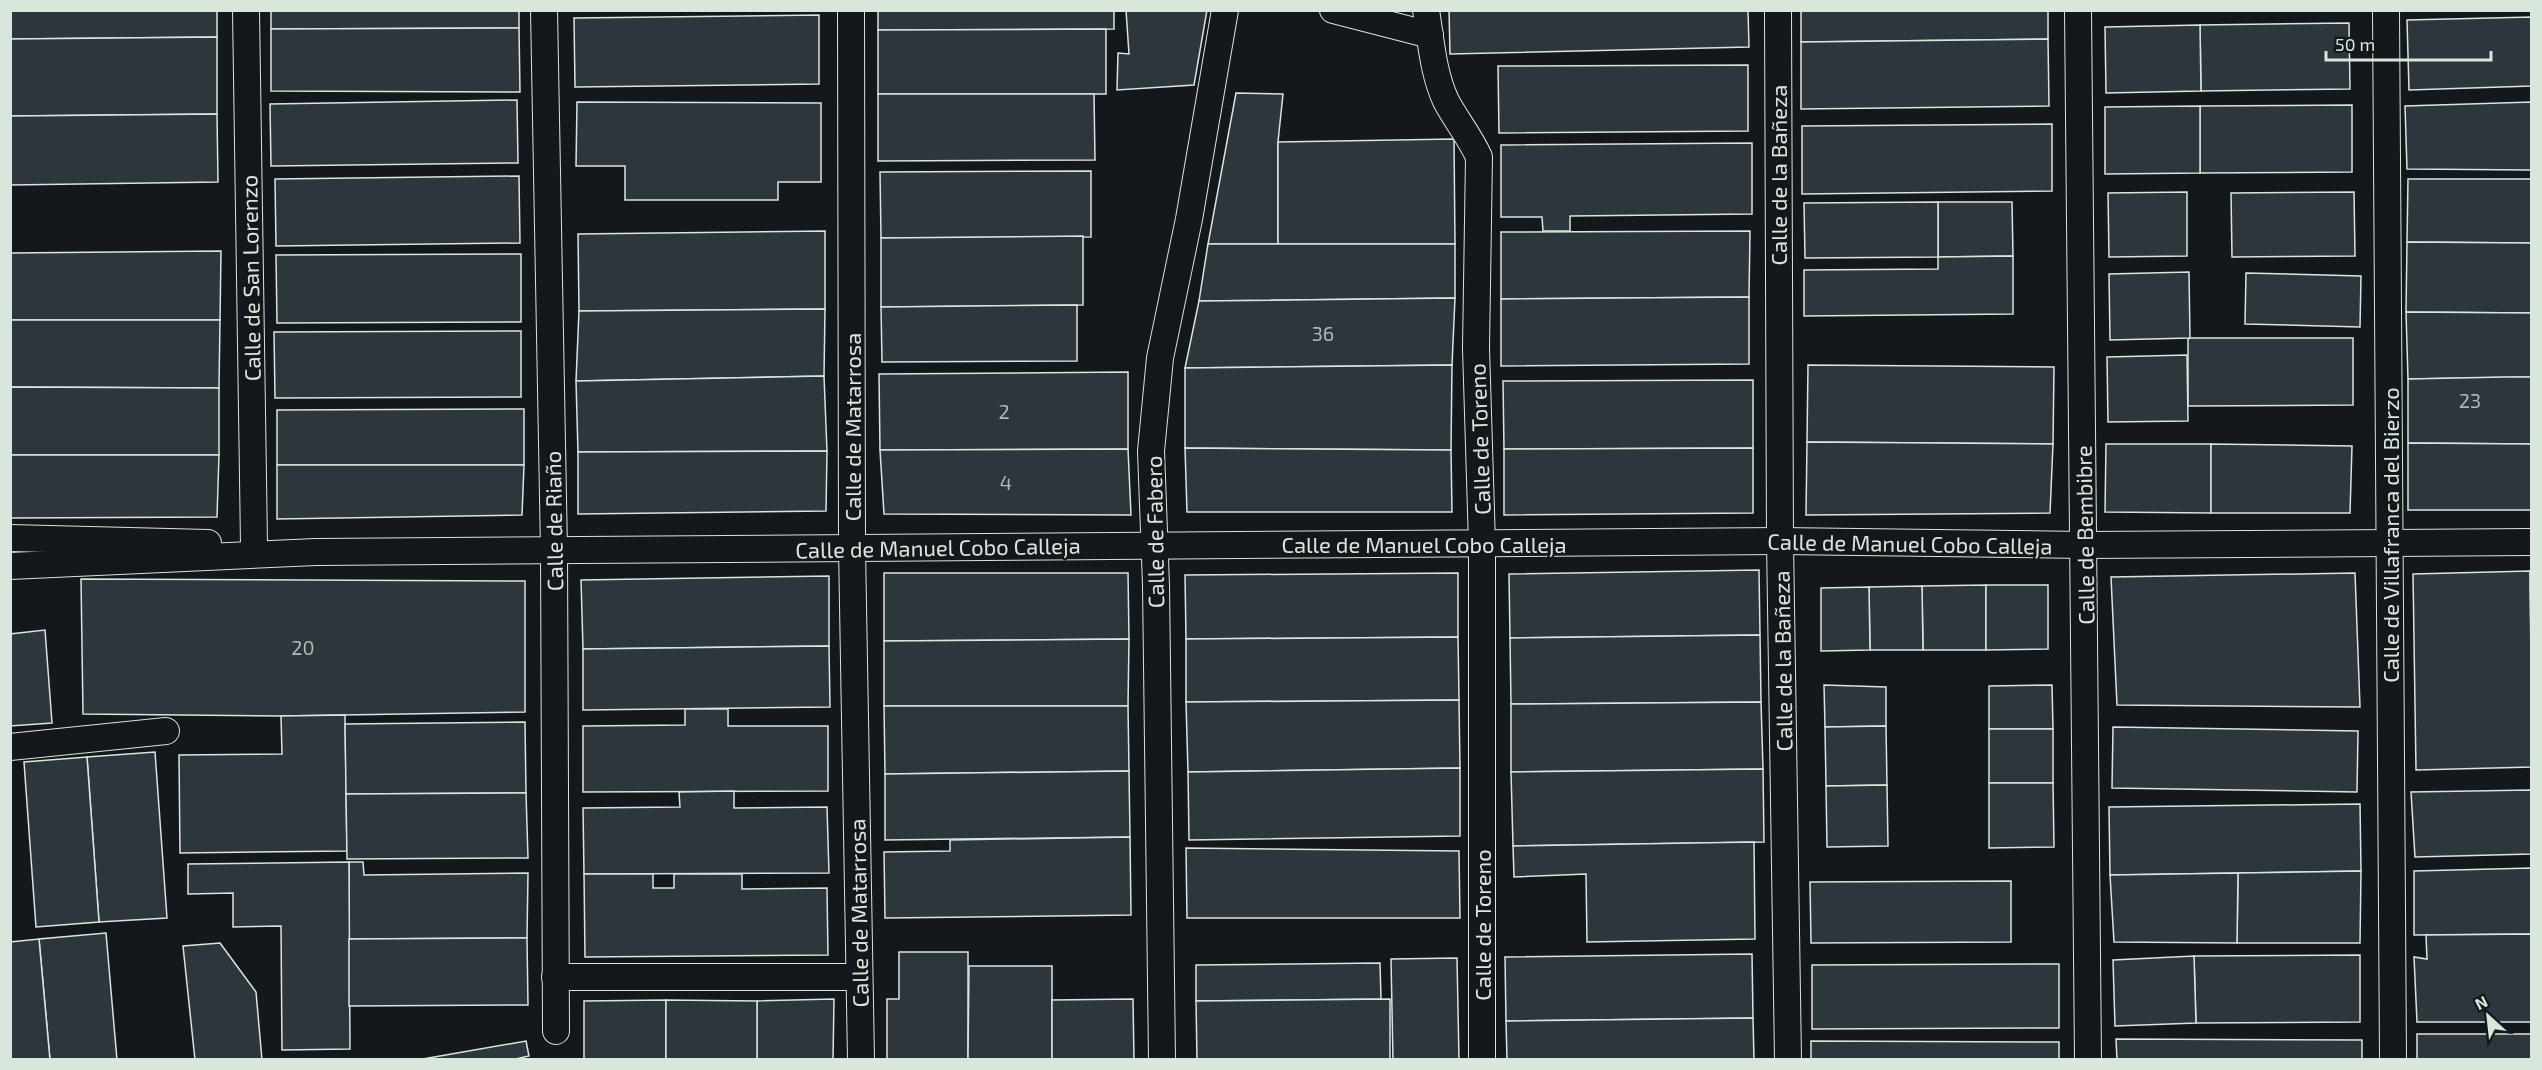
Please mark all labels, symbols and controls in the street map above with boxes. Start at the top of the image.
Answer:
scale bar [2326,24,2491,62]
text: 50 m [2335,33,2375,55]
street label: Calle de la Bañeza [1765,85,1791,265]
street label: Calle de San Lorenzo [235,175,265,381]
house number: 36 [1312,321,1334,345]
street label: Calle de Matarrosa [839,333,865,521]
street label: Calle de Toreno [1463,363,1495,515]
street label: Calle de Villafranca del Bierzo [2377,387,2403,683]
house number: 23 [2459,388,2481,412]
house number: 2 [998,399,1010,423]
street label: Calle de Bembibre [2069,445,2099,625]
street label: Calle de Riaño [539,451,567,591]
street label: Calle de Fabero [1140,456,1168,608]
house number: 4 [1000,470,1012,494]
street label: Calle de Manuel Cobo Calleja [1767,528,2053,559]
street label: Calle de Manuel Cobo Calleja [1281,531,1567,558]
street label: Calle de Manuel Cobo Calleja [795,532,1081,563]
street label: Calle de la Bañeza [1767,570,1797,752]
house number: 20 [291,635,315,659]
street label: Calle de Matarrosa [843,818,873,1008]
street label: Calle de Toreno [1469,849,1495,1001]
north arrow [2458,986,2518,1046]
text: N [2471,991,2490,1013]

